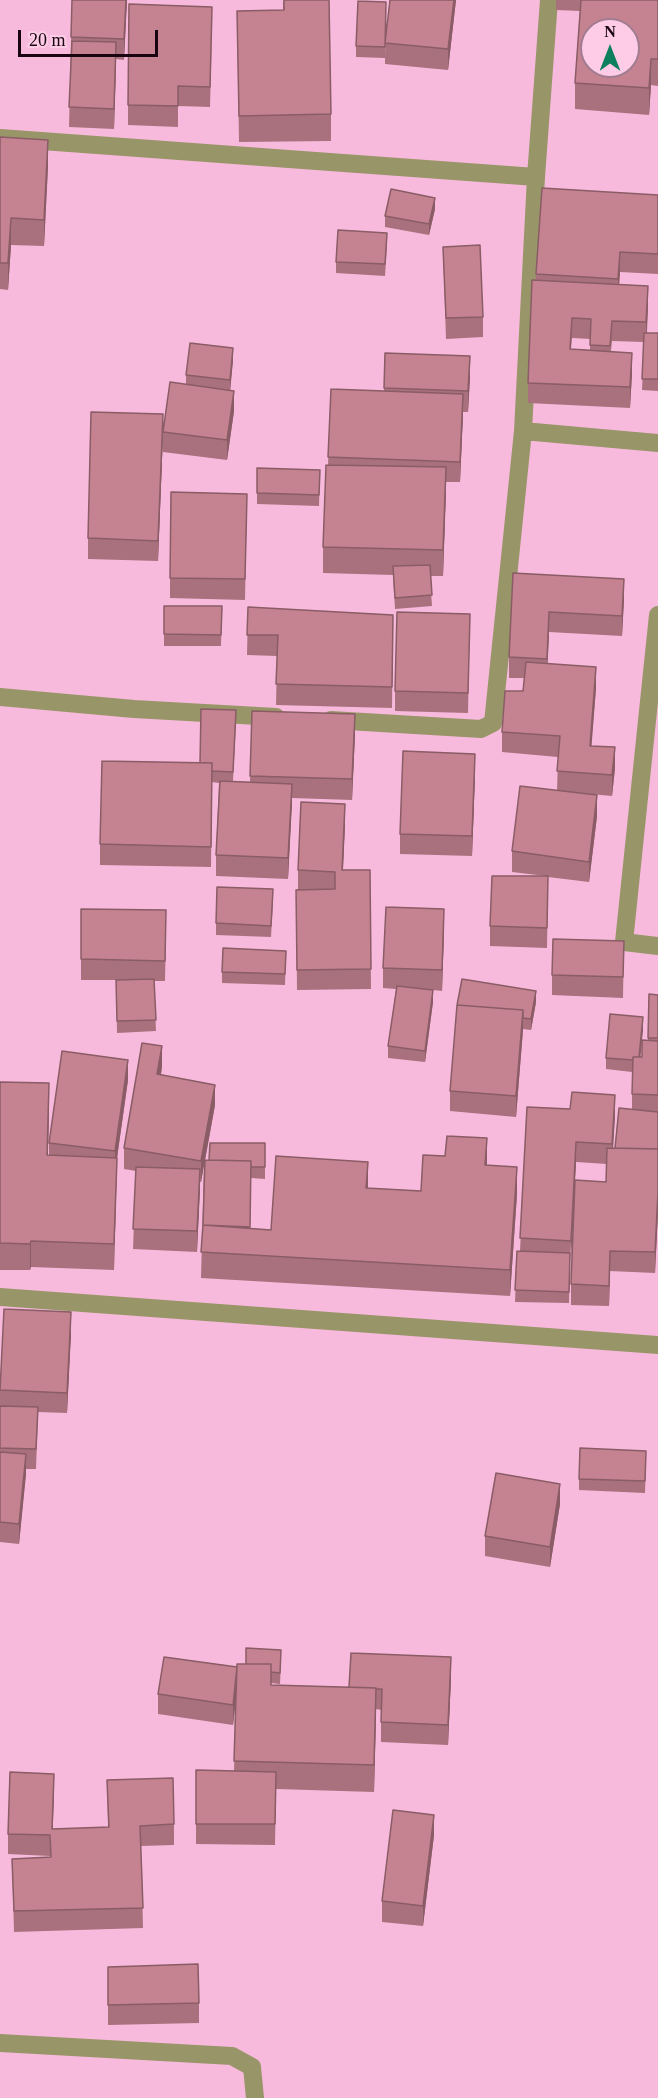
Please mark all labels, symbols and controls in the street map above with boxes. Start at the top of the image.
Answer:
scale bar [21,18,160,56]
north arrow [580,18,640,78]
text: N [604,23,616,40]
text: 20 m [29,30,66,50]

